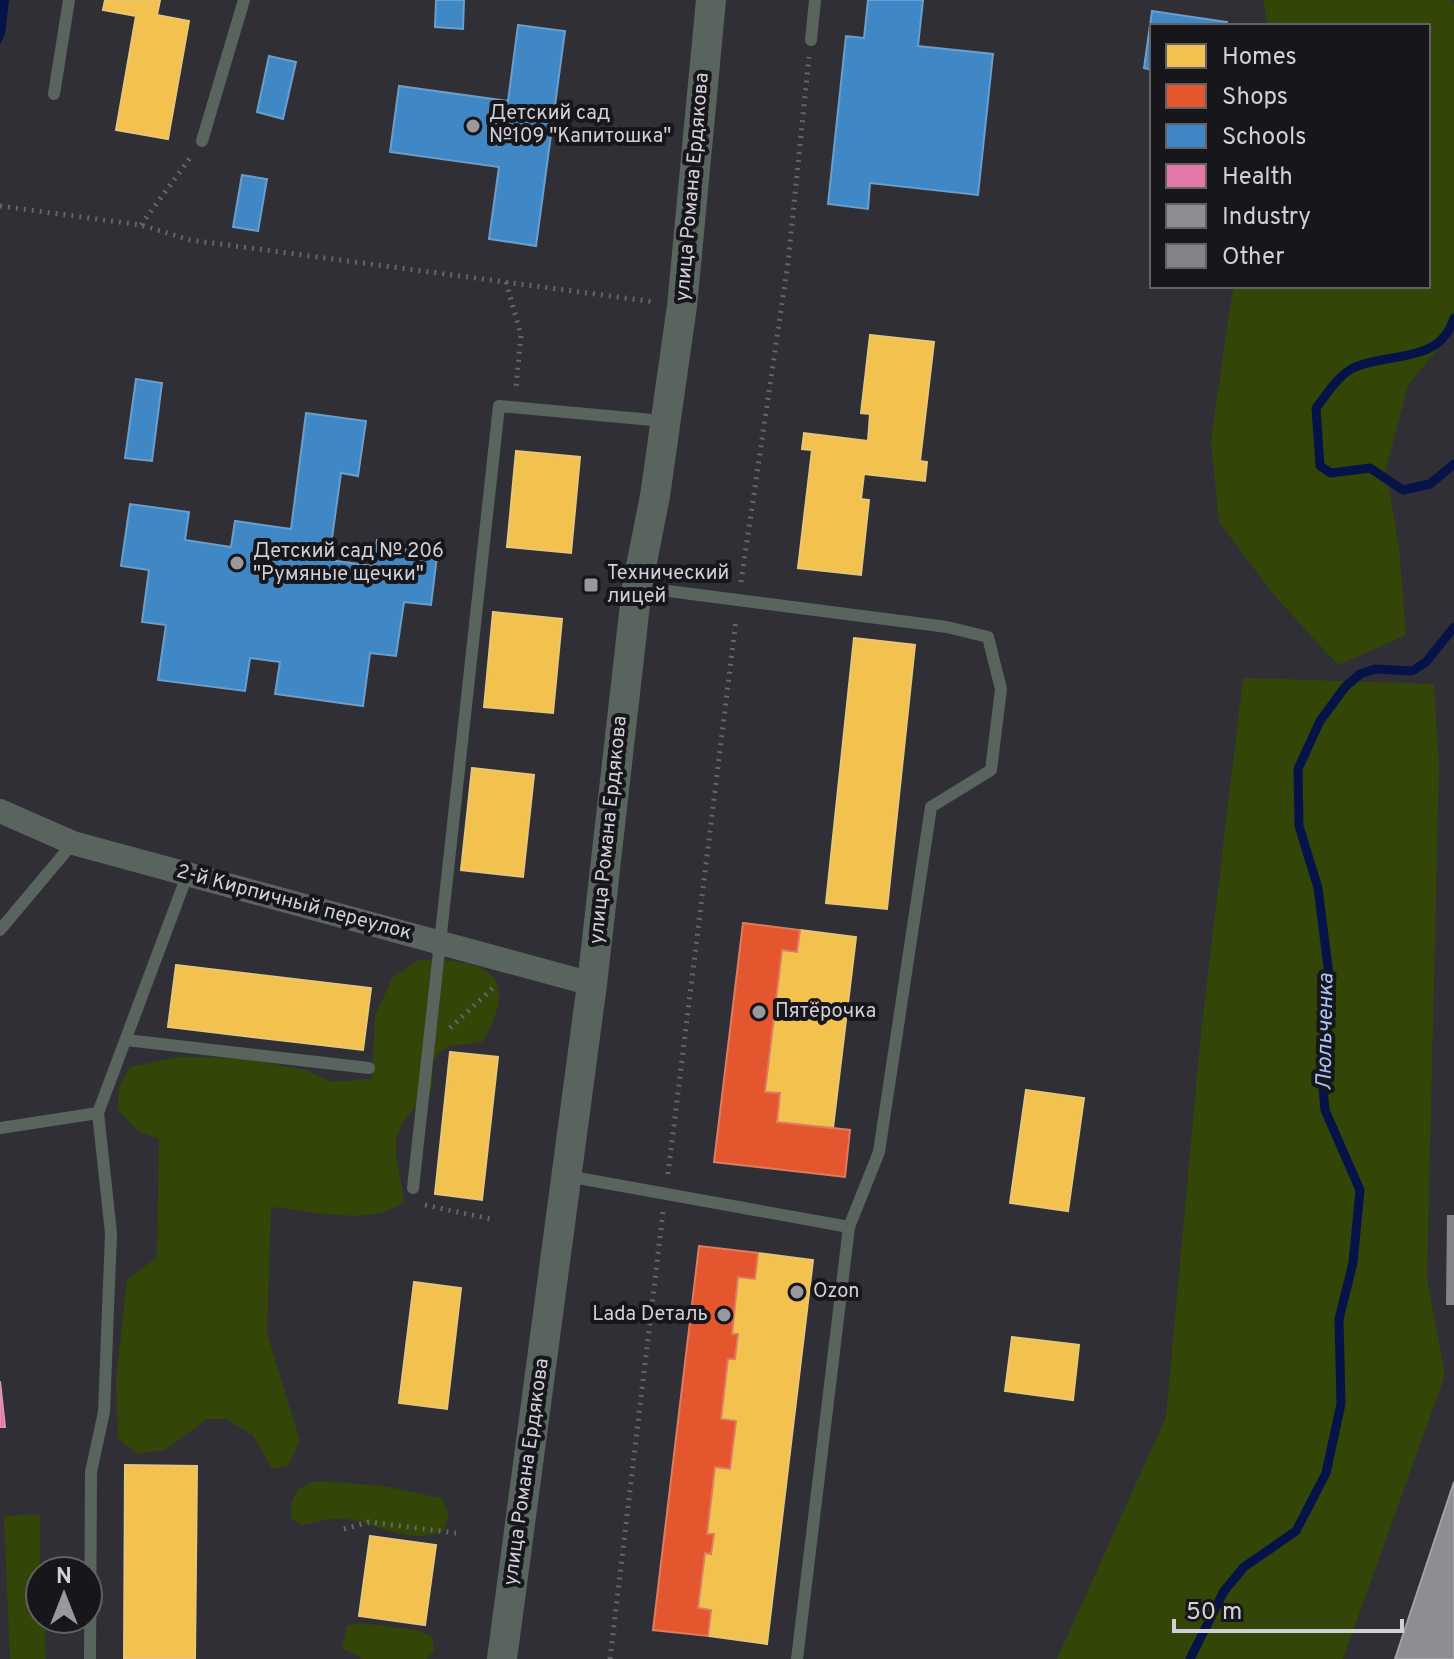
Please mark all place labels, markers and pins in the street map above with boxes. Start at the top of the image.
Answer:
place label: Детский сад №109 "Капитошка" [489,101,671,150]
marker: Детский сад №109 "Капитошка" [464,117,482,135]
place label: Детский сад № 206 "Румяные щечки" [253,539,444,588]
marker: Детский сад № 206 "Румяные щечки" [228,554,246,572]
place label: Технический лицей [607,561,729,610]
marker: Технический лицей [582,576,600,594]
place label: Пятёрочка [775,999,876,1025]
marker: Пятёрочка [750,1003,768,1021]
place label: Ozon [813,1279,859,1305]
marker: Ozon [788,1283,806,1301]
place label: Lada Dеталь [592,1302,708,1328]
marker: Lada Dеталь [715,1306,733,1324]

